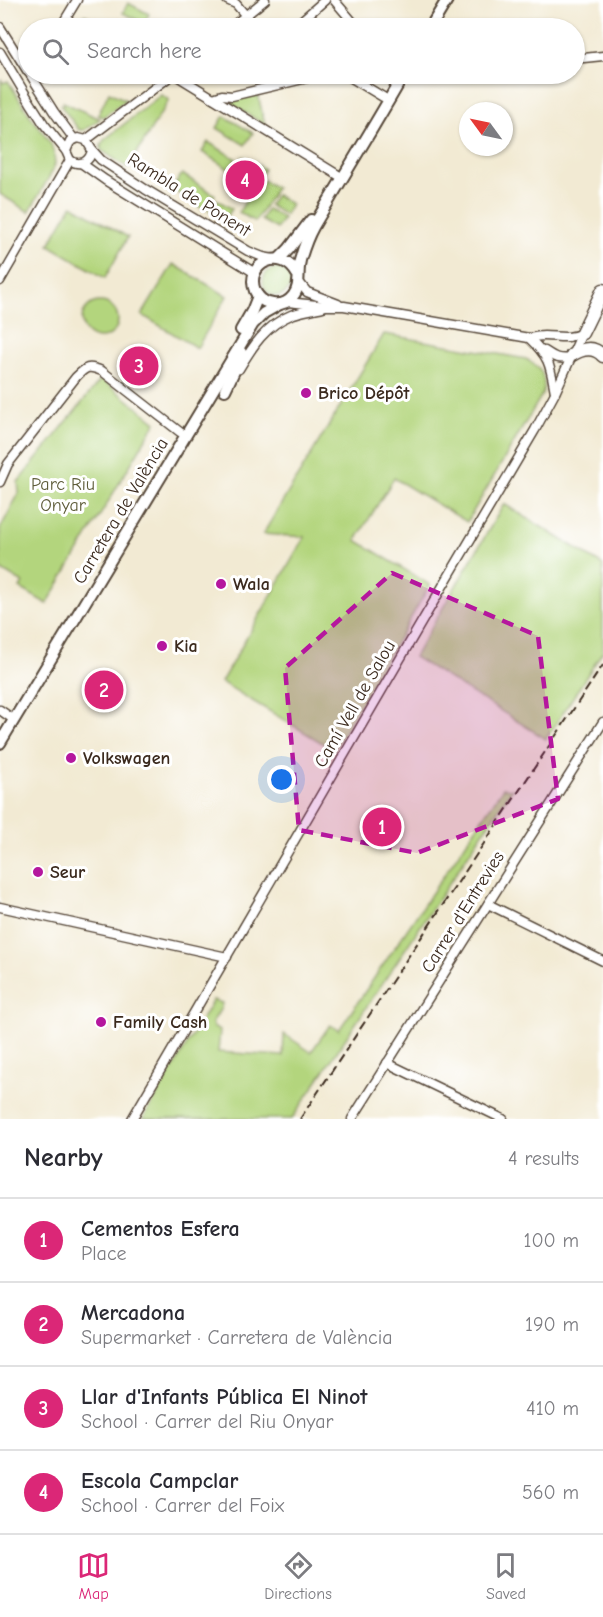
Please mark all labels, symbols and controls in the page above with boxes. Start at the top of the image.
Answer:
search box [18,18,585,84]
icon: search [39,35,72,68]
text: Search here [87,38,202,64]
north arrow [459,102,513,156]
street label: Rambla de Ponent [124,149,255,242]
pin: 4 [226,158,264,202]
pin: 3 [120,344,158,388]
place label: Brico Dépôt [318,383,410,404]
marker: Brico Dépôt [299,386,313,400]
street label: Carretera de València [69,434,173,588]
park label: Parc Riu Onyar [31,474,95,516]
place label: Wala [233,574,270,595]
marker: Wala [214,577,228,591]
place label: Kia [174,636,198,657]
street label: Camí Vell de Salou [310,637,400,771]
marker: Kia [155,639,169,653]
pin: 2 [84,668,124,712]
place label: Volkswagen [83,748,170,769]
marker: Volkswagen [64,751,78,765]
your location [267,765,296,794]
pin: 1 [362,804,401,850]
street label: Carrer d'Entrevies [417,847,509,977]
place label: Seur [50,862,86,883]
marker: Seur [31,865,45,879]
place label: Family Cash [113,1012,207,1033]
marker: Family Cash [94,1015,108,1029]
text: Nearby [24,1143,103,1173]
text: 4 results [508,1147,579,1170]
text: Cementos Esfera [81,1216,240,1242]
text: 1 [40,1229,47,1252]
text: 100 m [524,1229,579,1252]
text: Place [81,1242,127,1265]
text: Mercadona [81,1300,185,1326]
text: 2 [39,1313,48,1336]
text: 190 m [525,1313,579,1336]
text: Supermarket · Carretera de València [81,1326,393,1349]
text: Llar d'Infants Pública El Ninot [81,1384,368,1410]
text: 3 [39,1397,48,1420]
text: 410 m [526,1397,579,1420]
text: School · Carrer del Riu Onyar [81,1410,333,1433]
text: Escola Campclar [81,1468,238,1494]
text: 4 [39,1481,48,1504]
text: 560 m [522,1481,579,1504]
text: School · Carrer del Foix [81,1494,284,1517]
tab: Map [77,1549,110,1603]
tab: Directions [264,1549,332,1603]
tab: Saved [486,1549,526,1603]

